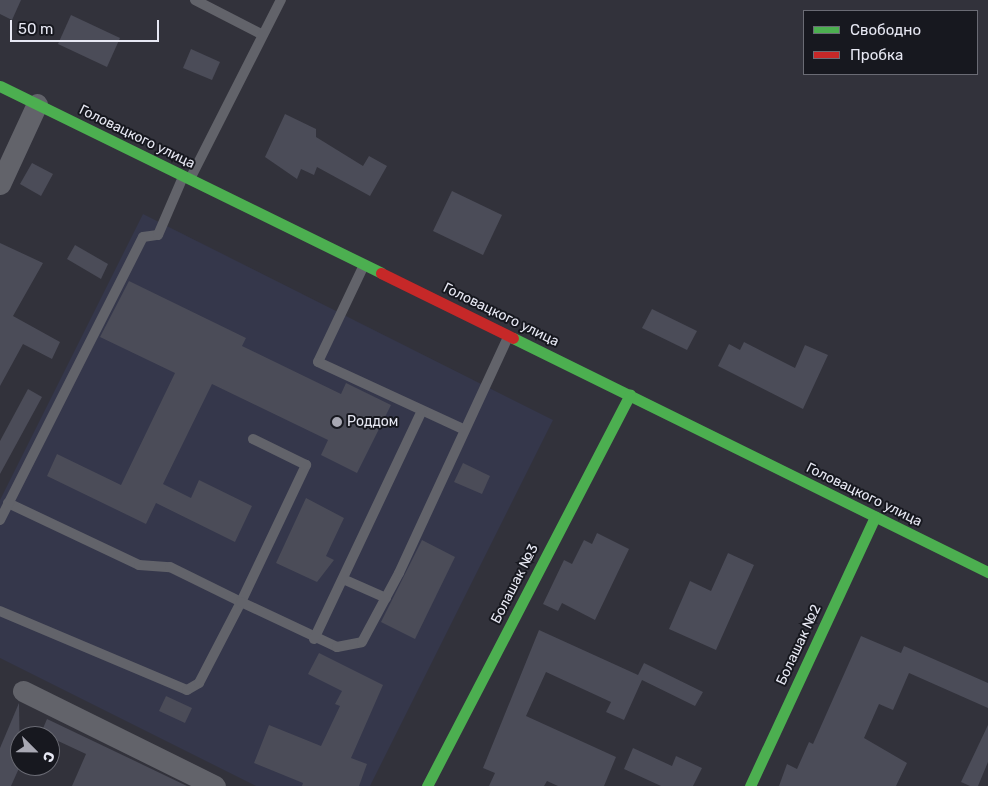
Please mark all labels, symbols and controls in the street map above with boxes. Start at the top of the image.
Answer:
scale bar [12,10,161,42]
legend [803,10,978,75]
text: 50 m [18,20,53,38]
text: Свободно [850,21,921,39]
text: Пробка [850,46,903,64]
street label: Головацкого улица [76,102,198,172]
street label: Головацкого улица [440,280,562,350]
place label: Роддом [347,414,398,430]
marker: Роддом [331,416,343,428]
street label: Головацкого улица [803,460,925,530]
street label: Болашак №3 [488,541,542,627]
street label: Болашак №2 [773,602,825,688]
north arrow [10,726,60,776]
text: С [39,749,58,765]

